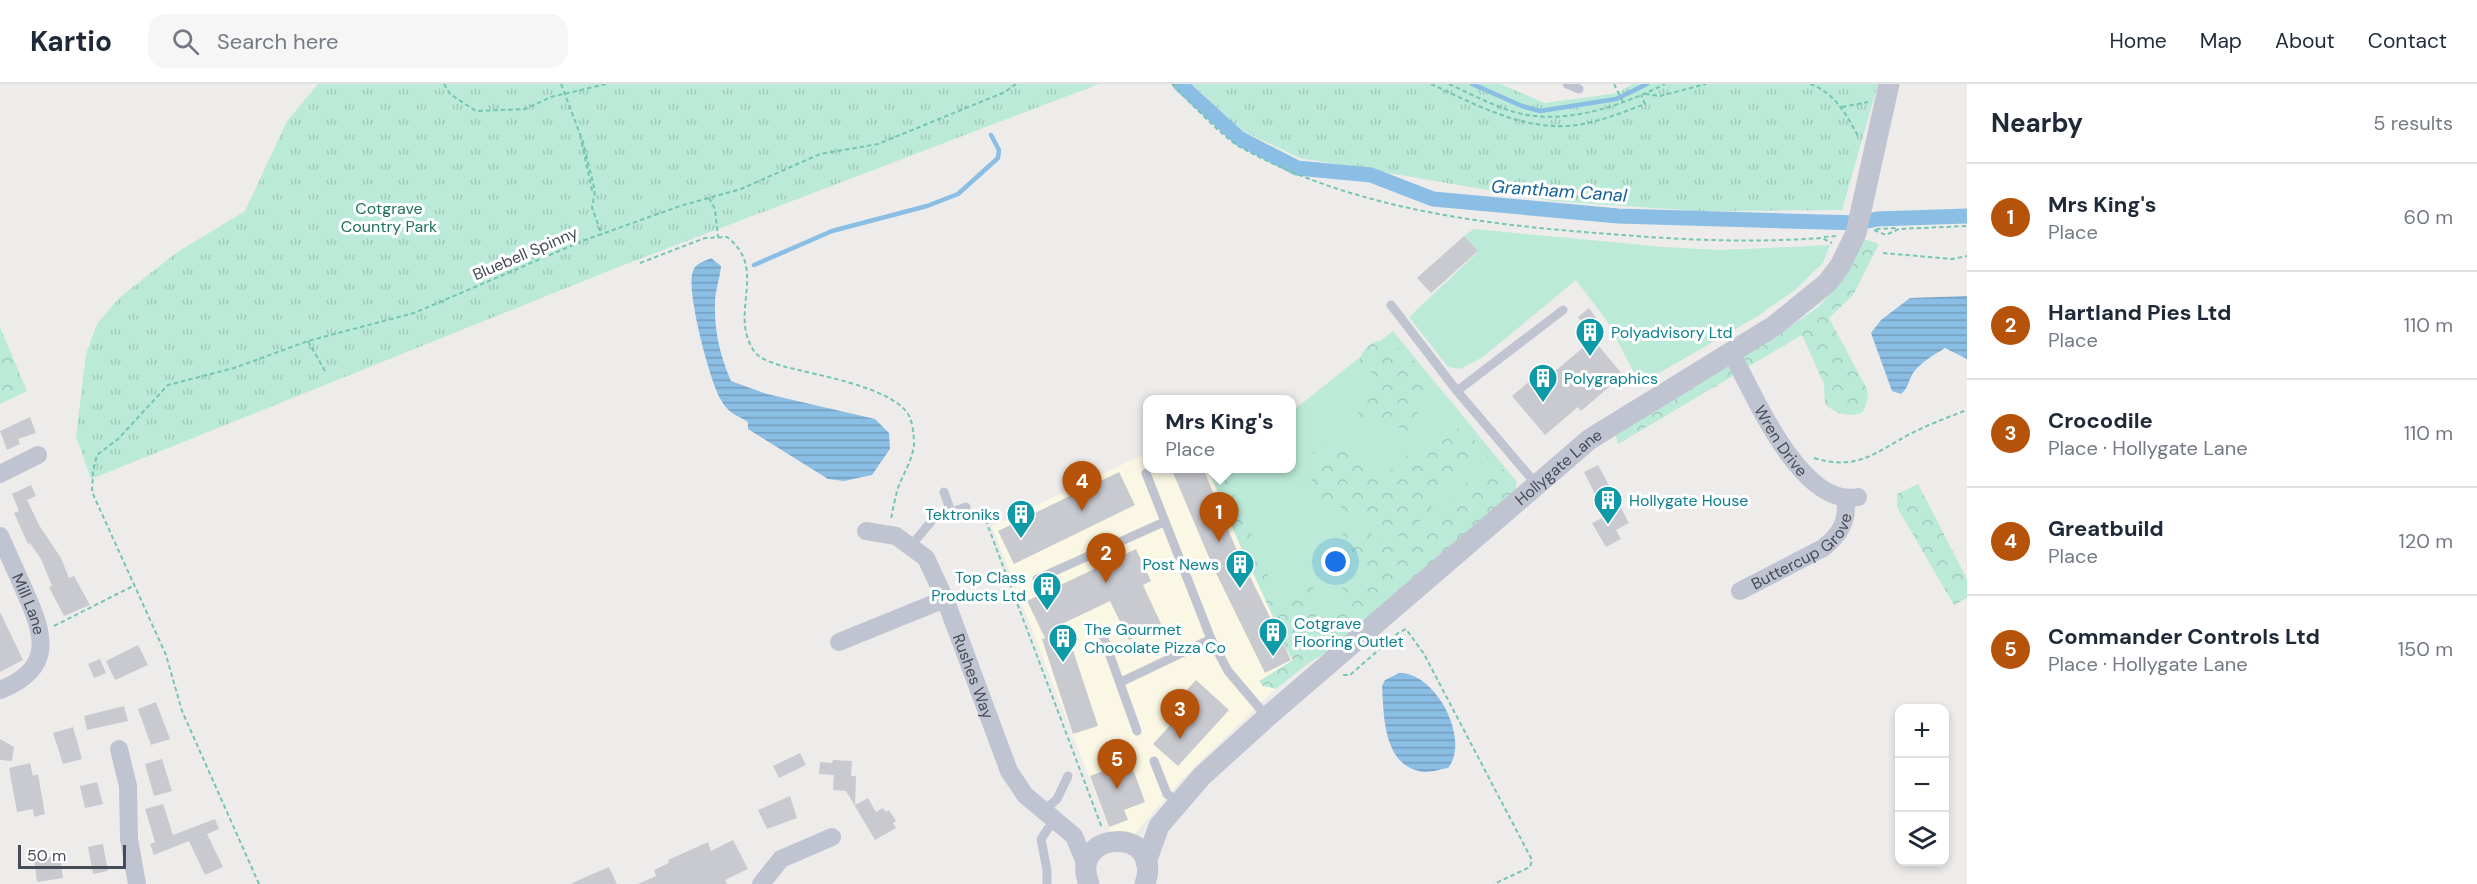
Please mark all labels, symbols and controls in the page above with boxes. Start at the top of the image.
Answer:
search box [148,14,568,68]
text: Kartio [30,23,112,60]
icon: search [169,25,202,58]
text: Search here [217,27,338,56]
text: Home [2109,27,2167,55]
text: Map [2200,27,2242,55]
text: About [2275,27,2335,55]
text: Contact [2368,27,2447,55]
text: Nearby [1991,106,2083,140]
text: 5 results [2373,110,2453,136]
water label: Grantham Canal [1490,174,1629,208]
text: Mrs King's [2048,190,2156,219]
park label: Cotgrave Country Park [341,198,437,237]
text: 1 [2007,204,2014,230]
text: 60 m [2404,204,2453,230]
text: Place [2048,219,2098,245]
street label: Bluebell Spinny [469,222,581,285]
text: Hartland Pies Ltd [2048,298,2232,327]
text: 2 [2005,312,2016,338]
text: 110 m [2404,312,2453,338]
building icon: Polyadvisory Ltd [1574,316,1606,358]
place label: Polyadvisory Ltd [1611,322,1733,343]
text: Place [2048,327,2098,353]
building icon: Polygraphics [1527,362,1559,404]
place label: Polygraphics [1564,368,1658,389]
popup [1143,395,1296,473]
street label: Wren Drive [1749,402,1812,481]
text: Crocodile [2048,406,2153,435]
text: Mrs King's [1165,407,1274,436]
text: 3 [2004,420,2017,446]
text: 110 m [2404,420,2453,446]
street label: Hollygate Lane [1510,424,1606,510]
text: Place · Hollygate Lane [2048,435,2248,461]
text: Place [1165,436,1215,462]
pin: 4 [1062,462,1102,511]
building icon: Hollygate House [1592,484,1624,526]
place label: Hollygate House [1629,490,1748,511]
pin: 1 [1200,492,1238,542]
building icon: Tektroniks [1005,498,1037,540]
place label: Tektroniks [925,504,1000,525]
street label: Buttercup Grove [1748,511,1857,594]
text: Greatbuild [2048,514,2164,543]
text: 4 [2004,528,2017,554]
text: 120 m [2399,528,2453,554]
pin: 2 [1086,534,1126,583]
text: Place [2048,543,2098,569]
your location [1321,547,1350,576]
building icon: Post News [1224,548,1256,590]
place label: Post News [1142,554,1219,575]
place label: Top Class Products Ltd [931,567,1026,606]
street label: Mill Lane [7,570,50,637]
building icon: Top Class Products Ltd [1031,570,1063,612]
place label: Cotgrave Flooring Outlet [1294,613,1404,652]
building icon: Cotgrave Flooring Outlet [1257,616,1289,658]
place label: The Gourmet Chocolate Pizza Co [1084,619,1226,658]
building icon: The Gourmet Chocolate Pizza Co [1047,622,1079,664]
text: Commander Controls Ltd [2048,622,2320,651]
street label: Rushes Way [948,631,999,722]
text: 5 [2004,636,2017,662]
text: 150 m [2398,636,2453,662]
text: Place · Hollygate Lane [2048,651,2248,677]
pin: 3 [1160,690,1200,739]
map controls [1895,704,1949,866]
button: + [1895,704,1949,758]
pin: 5 [1098,740,1136,789]
button: − [1895,758,1949,812]
button: layers [1895,812,1949,866]
scale bar [18,842,126,870]
text: 50 m [27,845,66,866]

